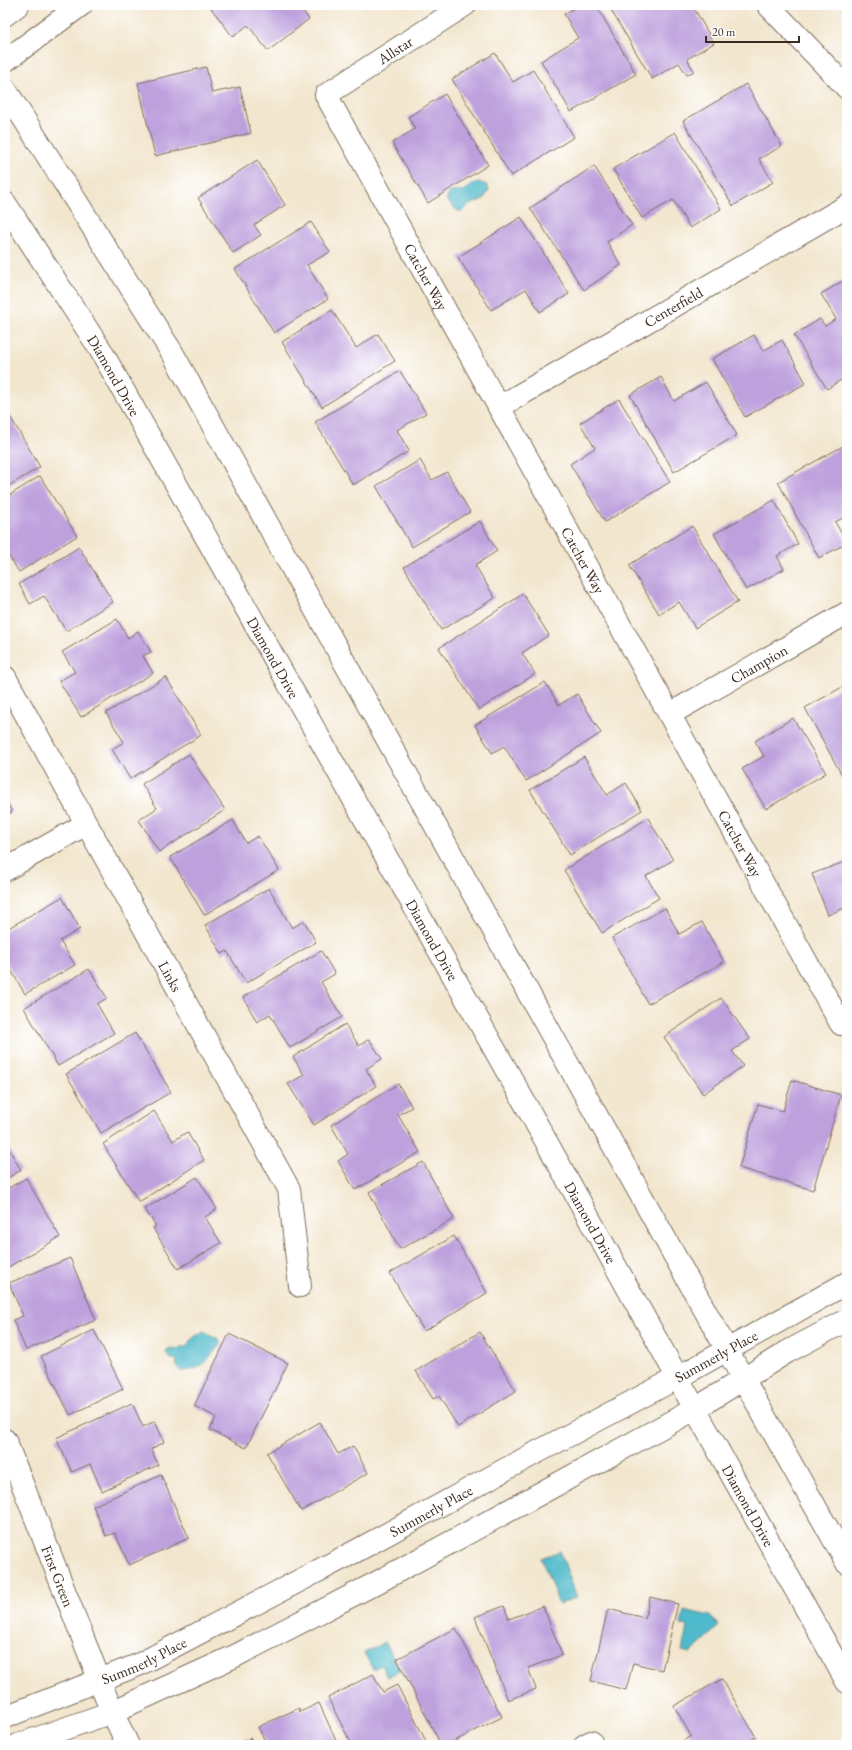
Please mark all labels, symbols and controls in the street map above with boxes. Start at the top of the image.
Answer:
scale bar [706,18,799,44]
text: 20 m [712,24,736,40]
street label: Allstar [373,32,416,69]
street label: Catcher Way [400,240,453,314]
street label: Centerfield [640,282,706,331]
street label: Diamond Drive [84,331,145,419]
street label: Catcher Way [557,523,610,597]
street label: Diamond Drive [243,613,304,702]
street label: Champion [727,640,791,687]
street label: Catcher Way [715,806,767,880]
street label: Diamond Drive [402,895,463,984]
street label: Links [155,957,187,995]
street label: Diamond Drive [561,1178,622,1267]
street label: Summerly Place [671,1325,761,1387]
street label: Diamond Drive [718,1461,779,1550]
street label: Summerly Place [386,1480,476,1541]
street label: First Green [38,1542,79,1609]
street label: Summerly Place [98,1632,190,1688]

